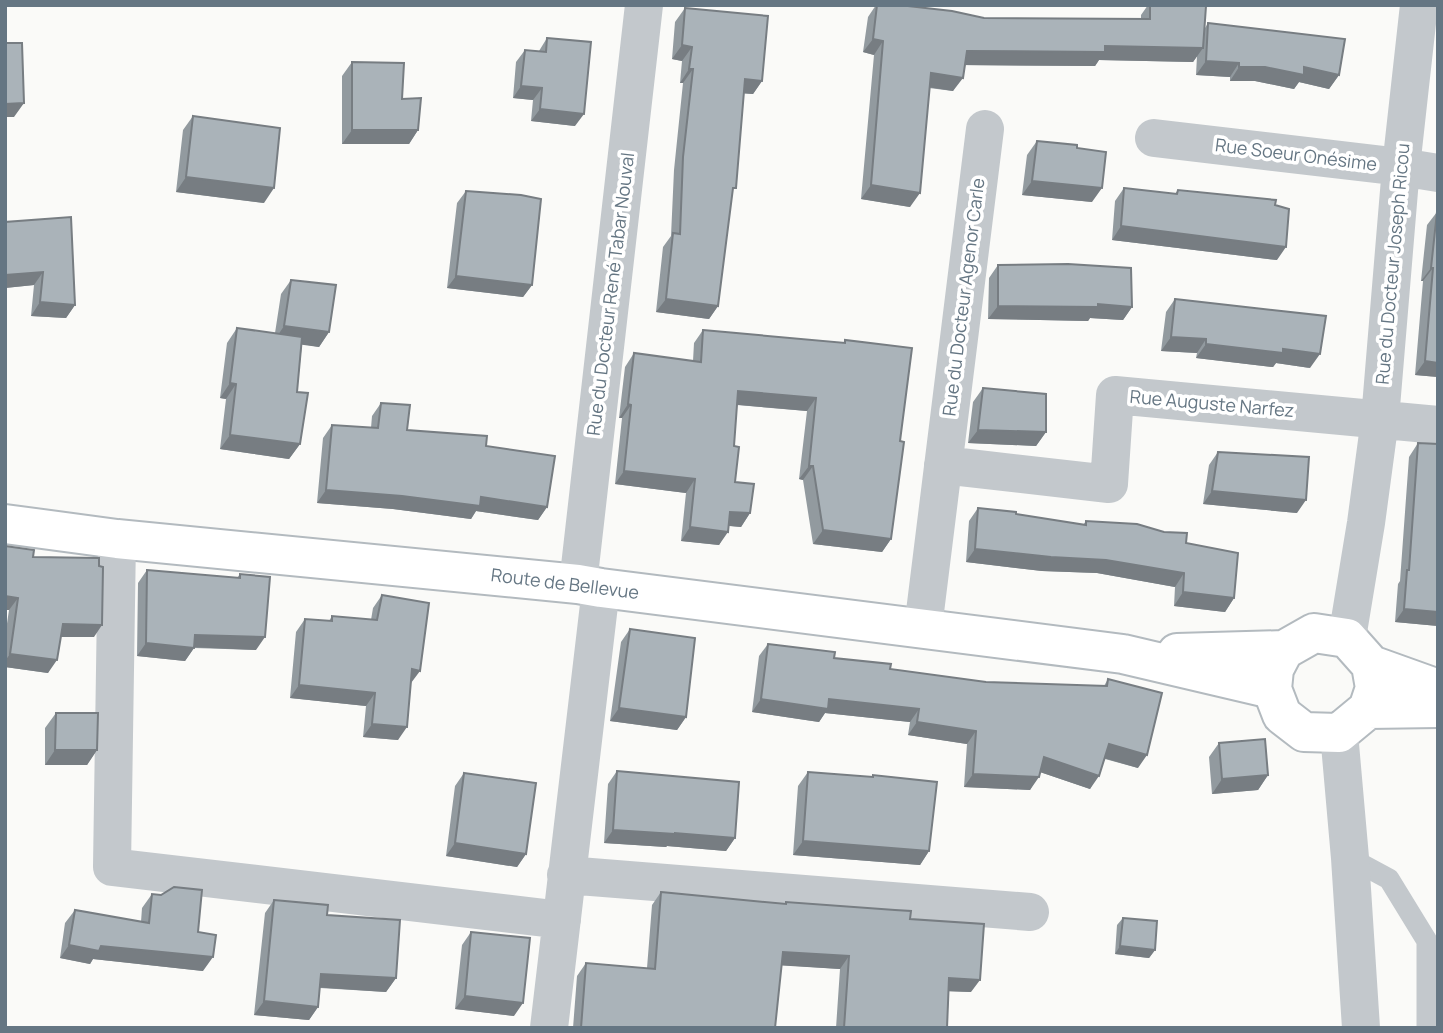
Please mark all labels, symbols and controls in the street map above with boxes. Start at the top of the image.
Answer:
street label: Rue Soeur Onésime [1214,132,1378,176]
street label: Rue du Docteur Joseph Ricou [1369,142,1415,386]
street label: Rue du Docteur René Tabar Nouval [581,151,639,437]
street label: Rue du Docteur Agenor Carle [936,176,990,417]
street label: Rue Auguste Narfez [1129,384,1295,422]
street label: Route de Bellevue [490,562,640,604]

